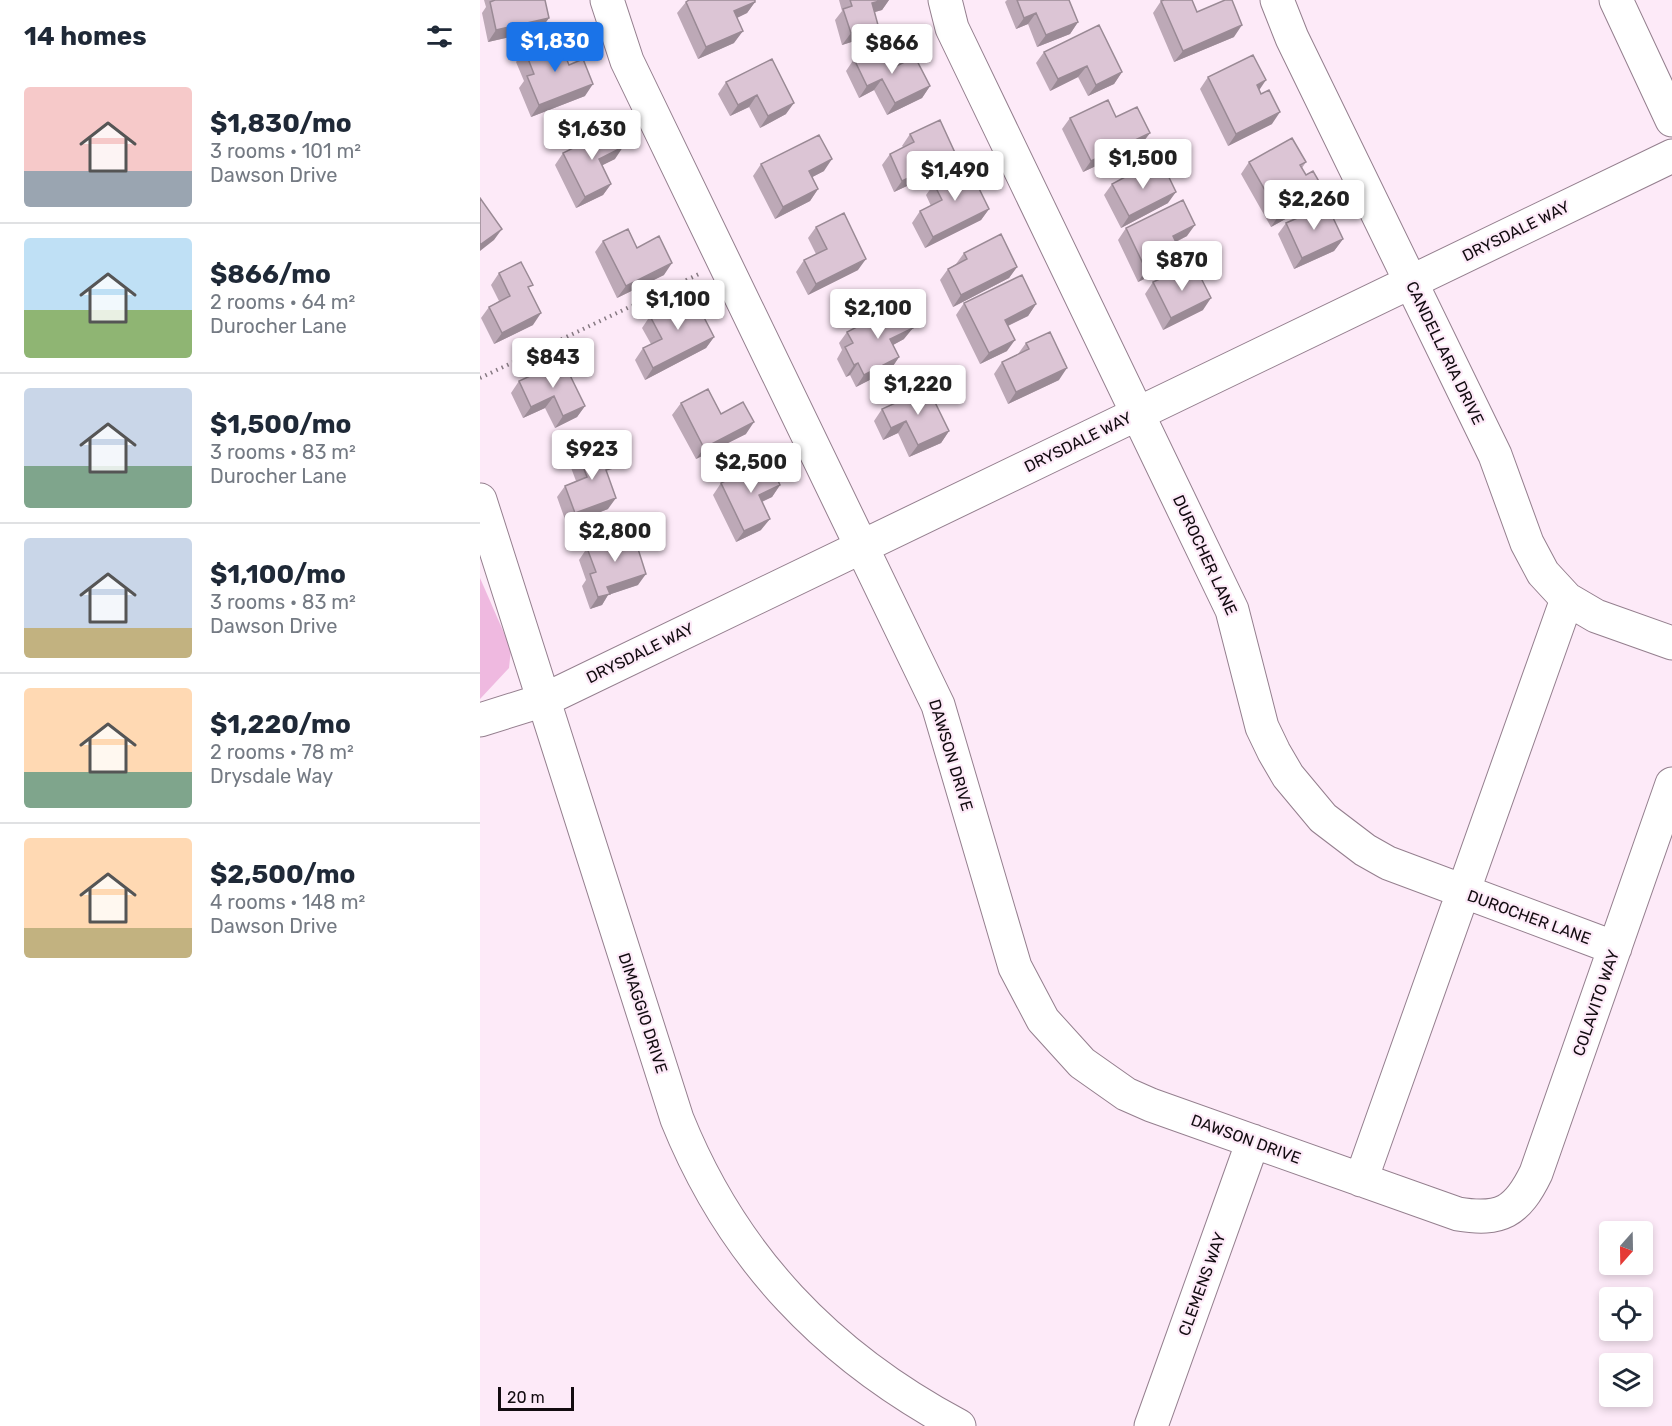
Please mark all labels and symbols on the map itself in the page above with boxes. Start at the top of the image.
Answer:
pin: $1,830 [506,22,604,73]
pin: $866 [856,24,928,75]
pin: $1,630 [543,110,641,161]
pin: $1,500 [1094,139,1192,190]
pin: $1,490 [906,151,1004,202]
pin: $2,260 [1265,180,1363,231]
street label: DRYSDALE WAY [1459,197,1573,265]
pin: $870 [1146,241,1218,292]
street label: CANDELLARIA DRIVE [1402,278,1488,428]
pin: $1,100 [629,280,727,331]
pin: $2,100 [829,289,927,340]
pin: $843 [517,338,589,389]
pin: $1,220 [869,365,967,416]
street label: DRYSDALE WAY [1021,408,1135,476]
pin: $923 [556,430,628,481]
pin: $2,500 [702,443,800,494]
street label: DUROCHER LANE [1169,492,1241,618]
pin: $2,800 [566,512,664,563]
street label: DRYSDALE WAY [583,619,697,687]
street label: DAWSON DRIVE [925,697,977,813]
street label: DUROCHER LANE [1465,886,1593,948]
street label: COLAVITO WAY [1569,947,1623,1059]
street label: DIMAGGIO DRIVE [615,950,671,1076]
street label: DAWSON DRIVE [1188,1110,1304,1168]
north arrow [1599,1221,1653,1275]
street label: CLEMENS WAY [1174,1230,1230,1338]
scale bar [498,1384,574,1412]

